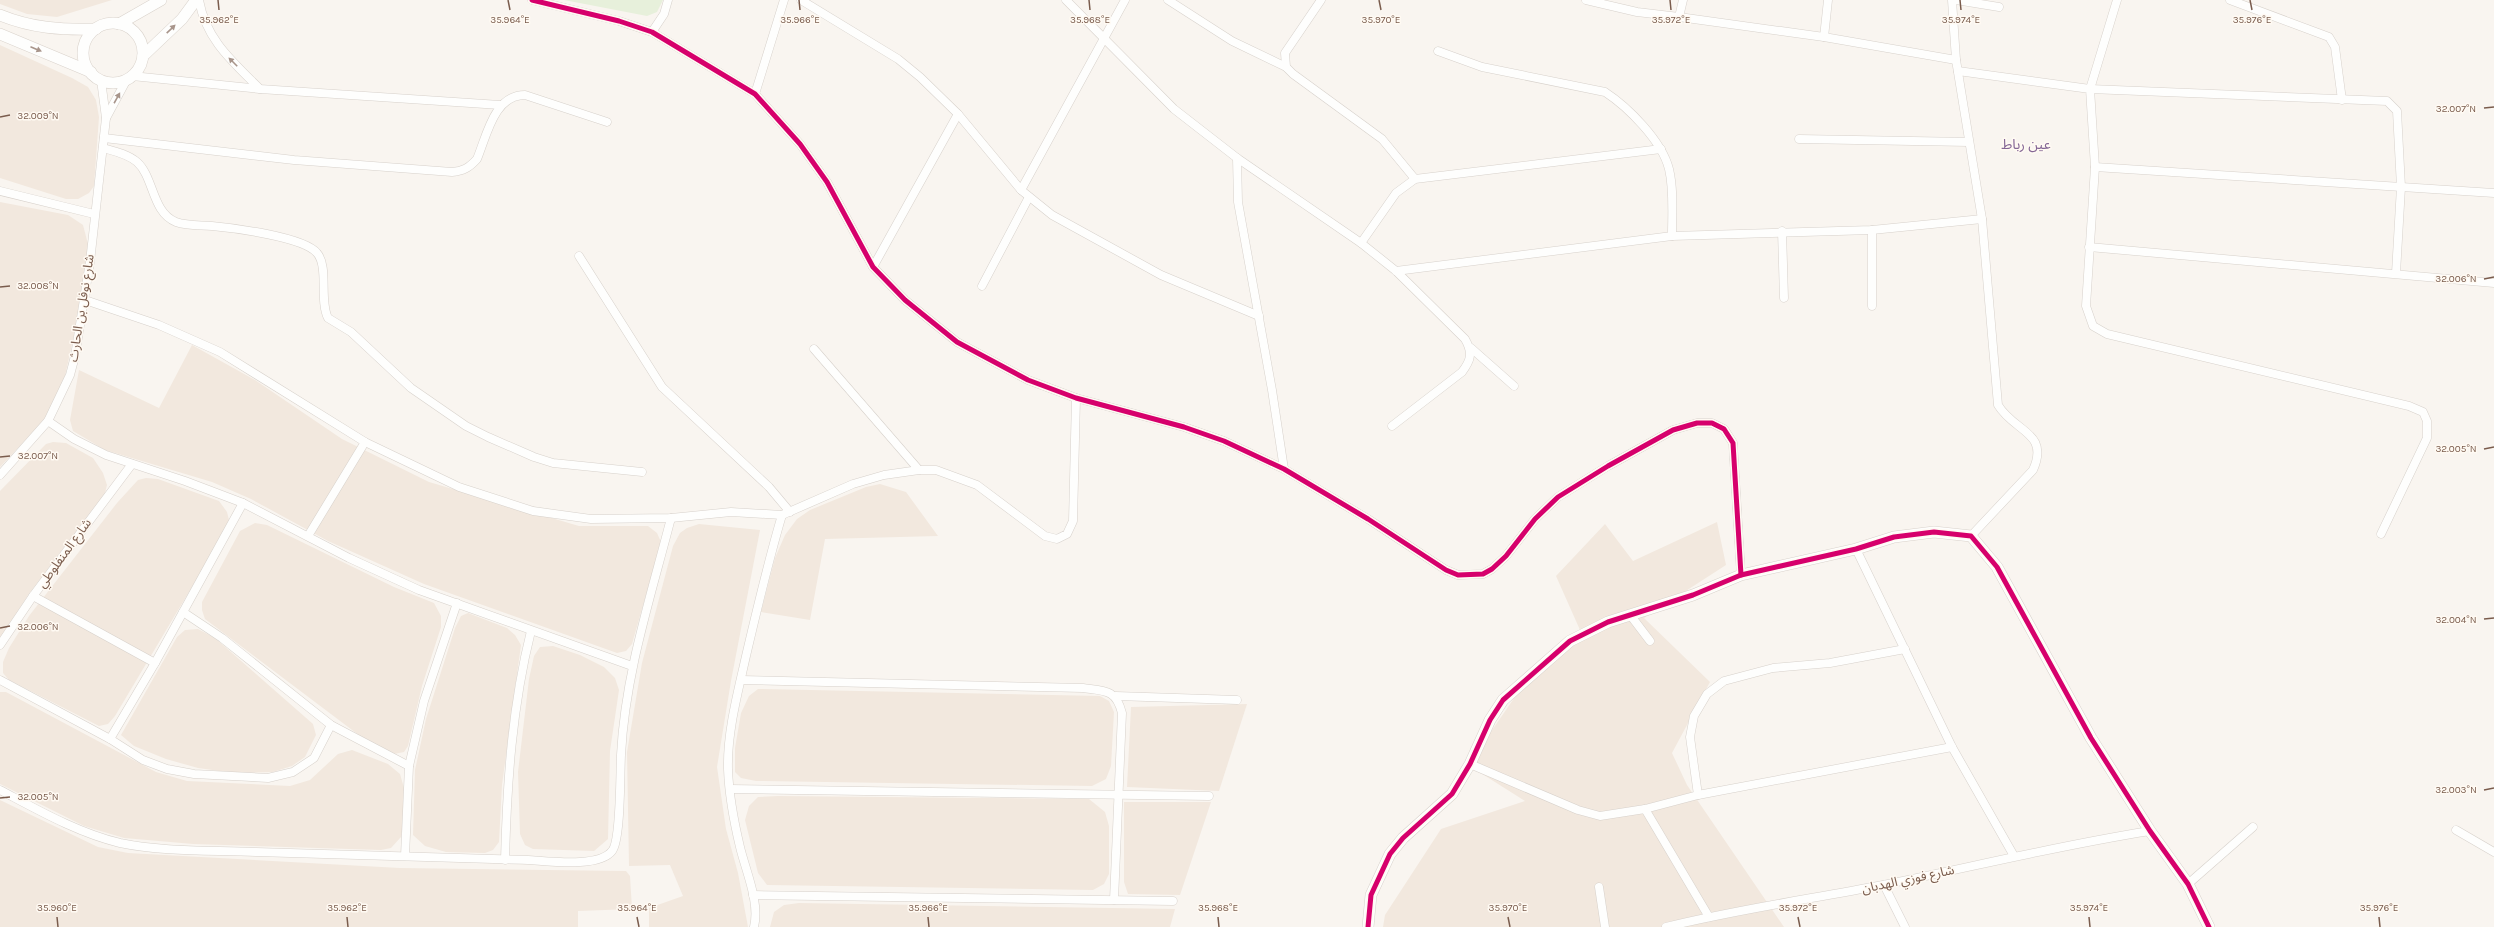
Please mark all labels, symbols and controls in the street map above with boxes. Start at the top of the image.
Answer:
text: 35.962°E [199,14,239,26]
text: 35.964°E [490,14,530,26]
text: 35.966°E [780,14,820,26]
text: 35.968°E [1070,14,1110,26]
text: 35.970°E [1362,14,1400,26]
text: 35.972°E [1652,14,1690,26]
text: 35.974°E [1942,14,1980,26]
text: 35.976°E [2233,14,2271,26]
one-way arrow [166,25,176,34]
one-way arrow [30,46,41,52]
one-way arrow [228,57,238,67]
one-way arrow [113,92,120,104]
text: 32.007°N [2436,103,2476,115]
text: 32.009°N [17,110,59,122]
district label: عين رباط [2001,136,2051,153]
street label: شارع نوفل بن الحارث [65,253,100,363]
text: 32.006°N [2435,273,2477,285]
text: 32.008°N [17,280,59,292]
text: 32.005°N [2435,443,2477,455]
text: 32.007°N [18,450,58,462]
street label: شارع المنفلوطي [34,516,97,592]
text: 32.004°N [2435,614,2477,626]
text: 32.006°N [17,621,59,633]
text: 32.003°N [2435,784,2477,796]
text: 32.005°N [17,791,59,803]
street label: شارع فوزي الهدبان [1860,862,1956,899]
text: 35.960°E [37,902,77,914]
text: 35.962°E [327,902,367,914]
text: 35.964°E [617,902,657,914]
text: 35.966°E [908,902,948,914]
text: 35.968°E [1198,902,1238,914]
text: 35.970°E [1489,902,1527,914]
text: 35.972°E [1779,902,1817,914]
text: 35.974°E [2070,902,2108,914]
text: 35.976°E [2360,902,2398,914]

